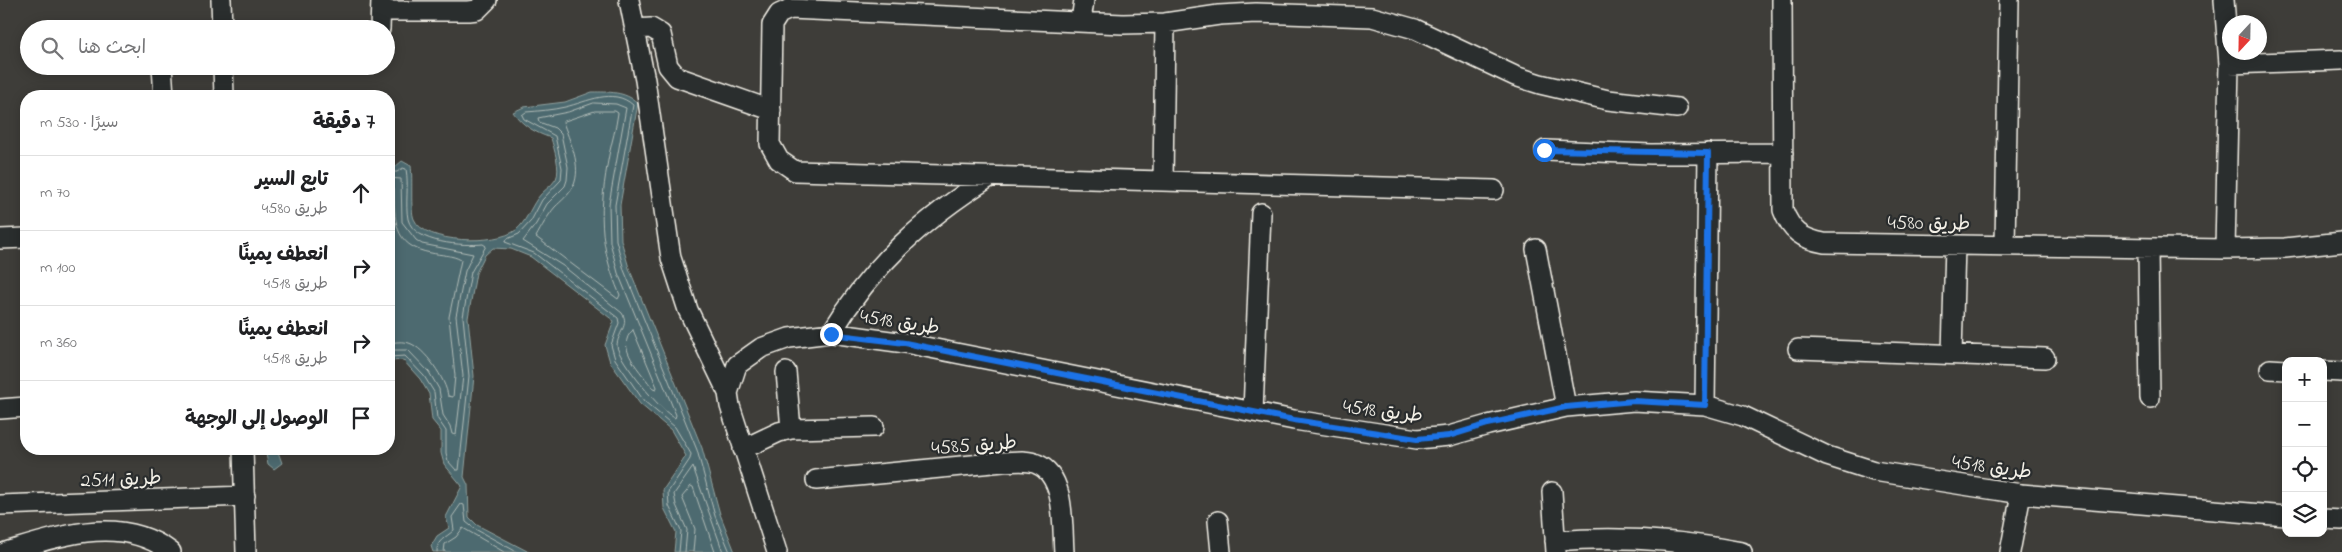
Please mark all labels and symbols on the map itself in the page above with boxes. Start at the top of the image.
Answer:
north arrow [2222,15,2267,60]
route start [1533,139,1556,162]
street label: طريق 4580 [1887,209,1971,240]
street label: طريق 4518 [858,303,942,344]
route end [820,323,843,346]
street label: طريق 4518 [1341,393,1424,432]
street label: طريق 4585 [930,429,1018,464]
street label: طريق 4518 [1950,449,2034,488]
street label: طريق 2511 [80,465,162,496]

